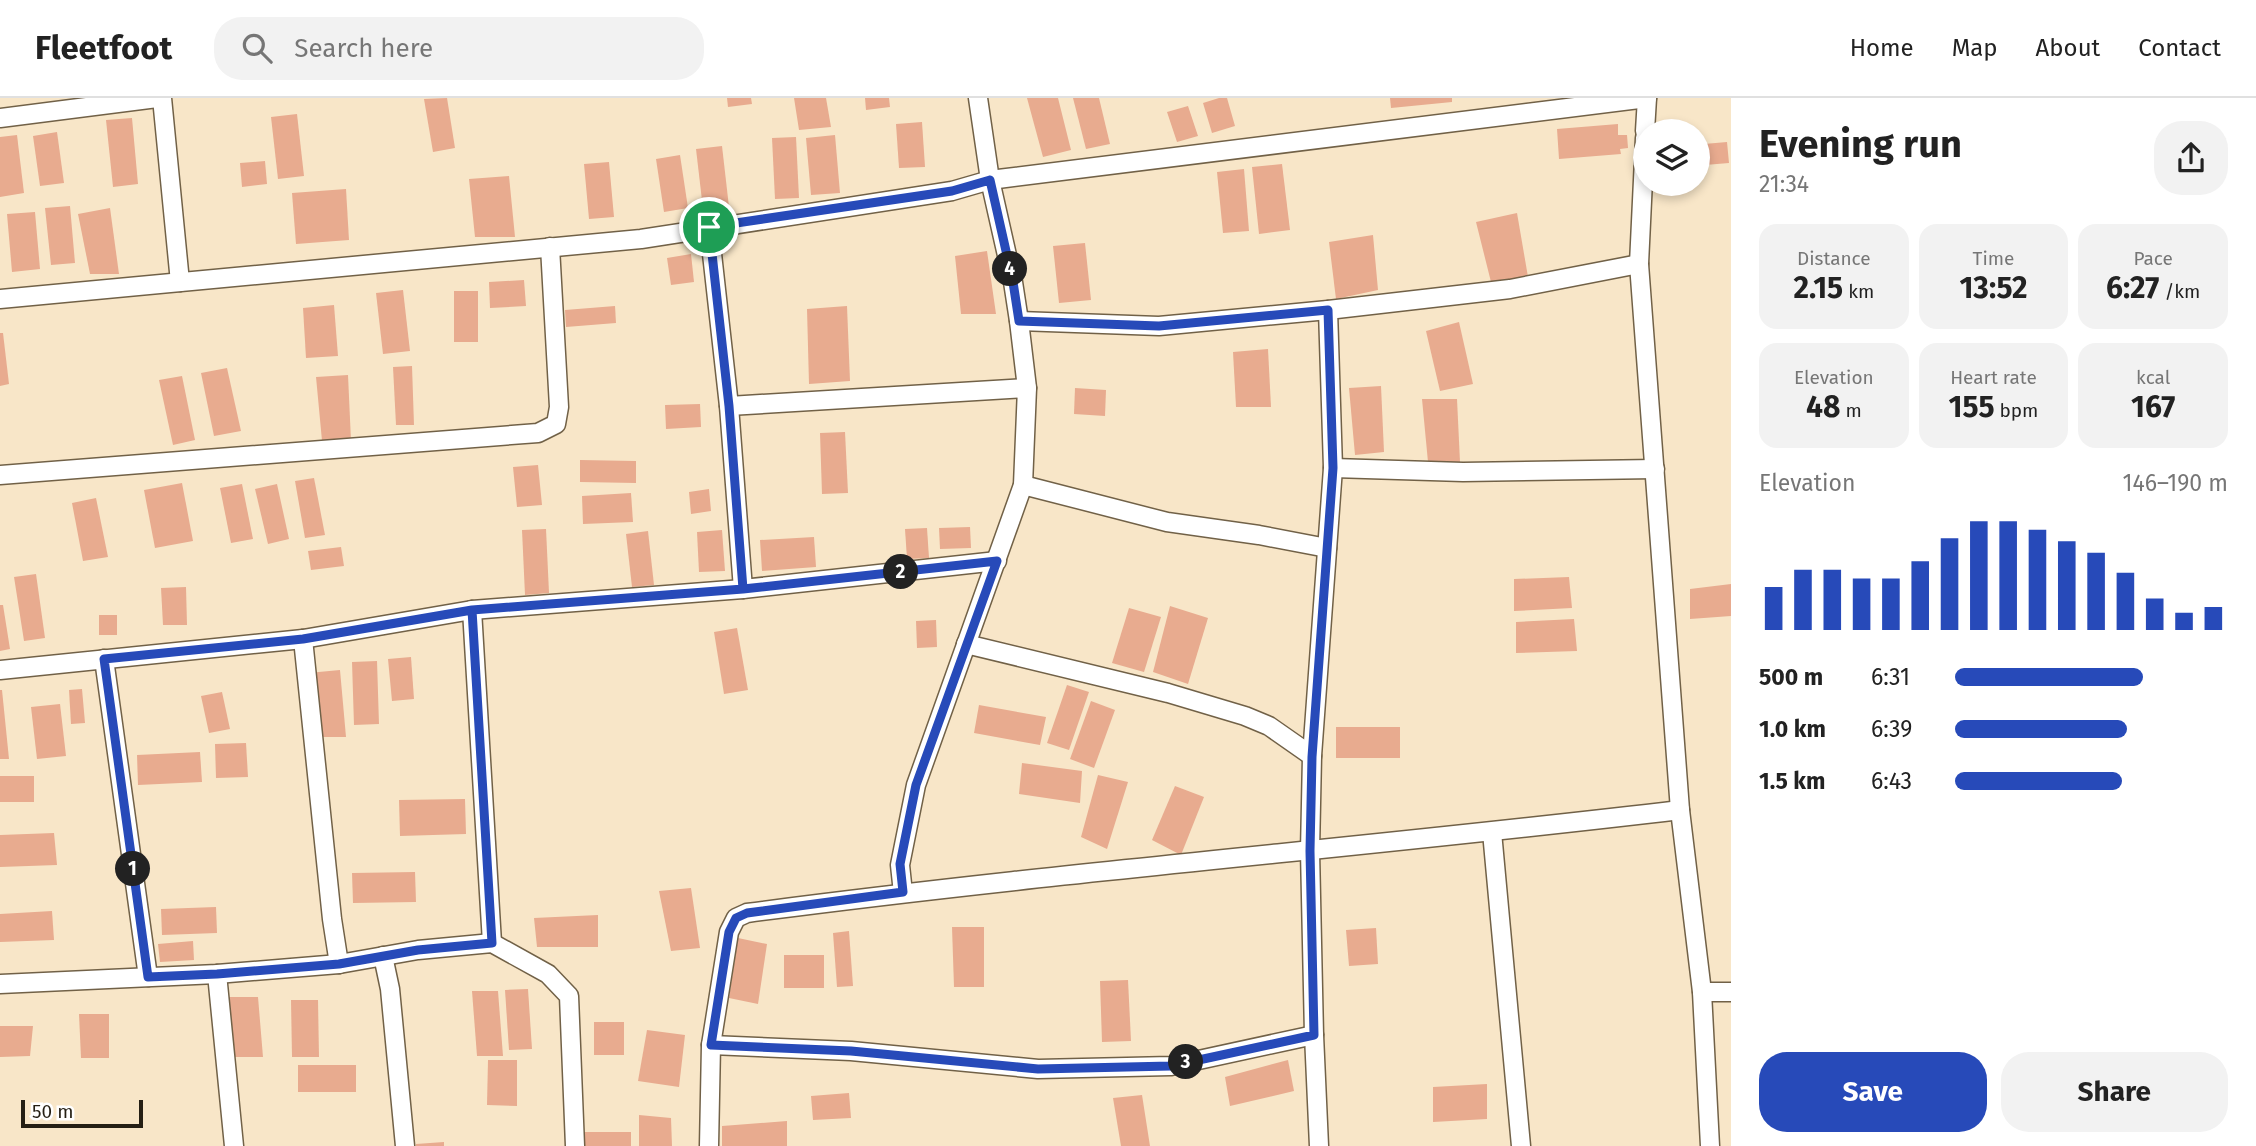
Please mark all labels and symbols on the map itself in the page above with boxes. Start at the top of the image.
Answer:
pin [679,197,739,257]
pin: 4 [992,252,1028,286]
pin: 2 [884,554,918,589]
pin: 1 [116,852,150,886]
pin: 3 [1168,1044,1204,1080]
scale bar [21,1097,144,1129]

